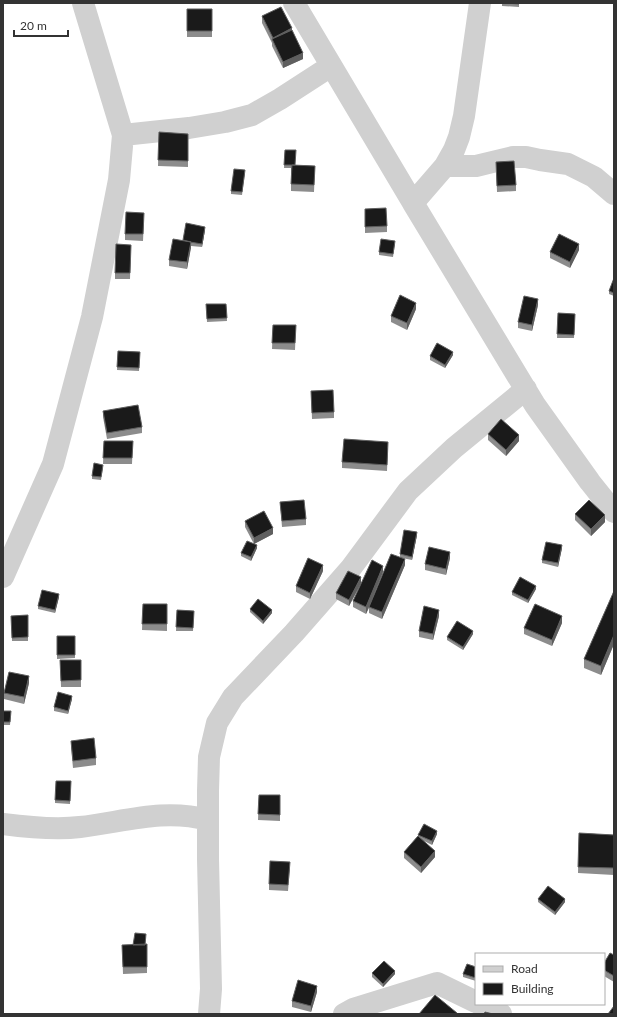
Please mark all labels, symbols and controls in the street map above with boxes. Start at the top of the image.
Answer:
scale bar [14,12,68,38]
text: 20 m [20,18,47,33]
legend [475,953,605,1005]
text: Road [511,961,538,976]
text: Building [511,981,554,996]

